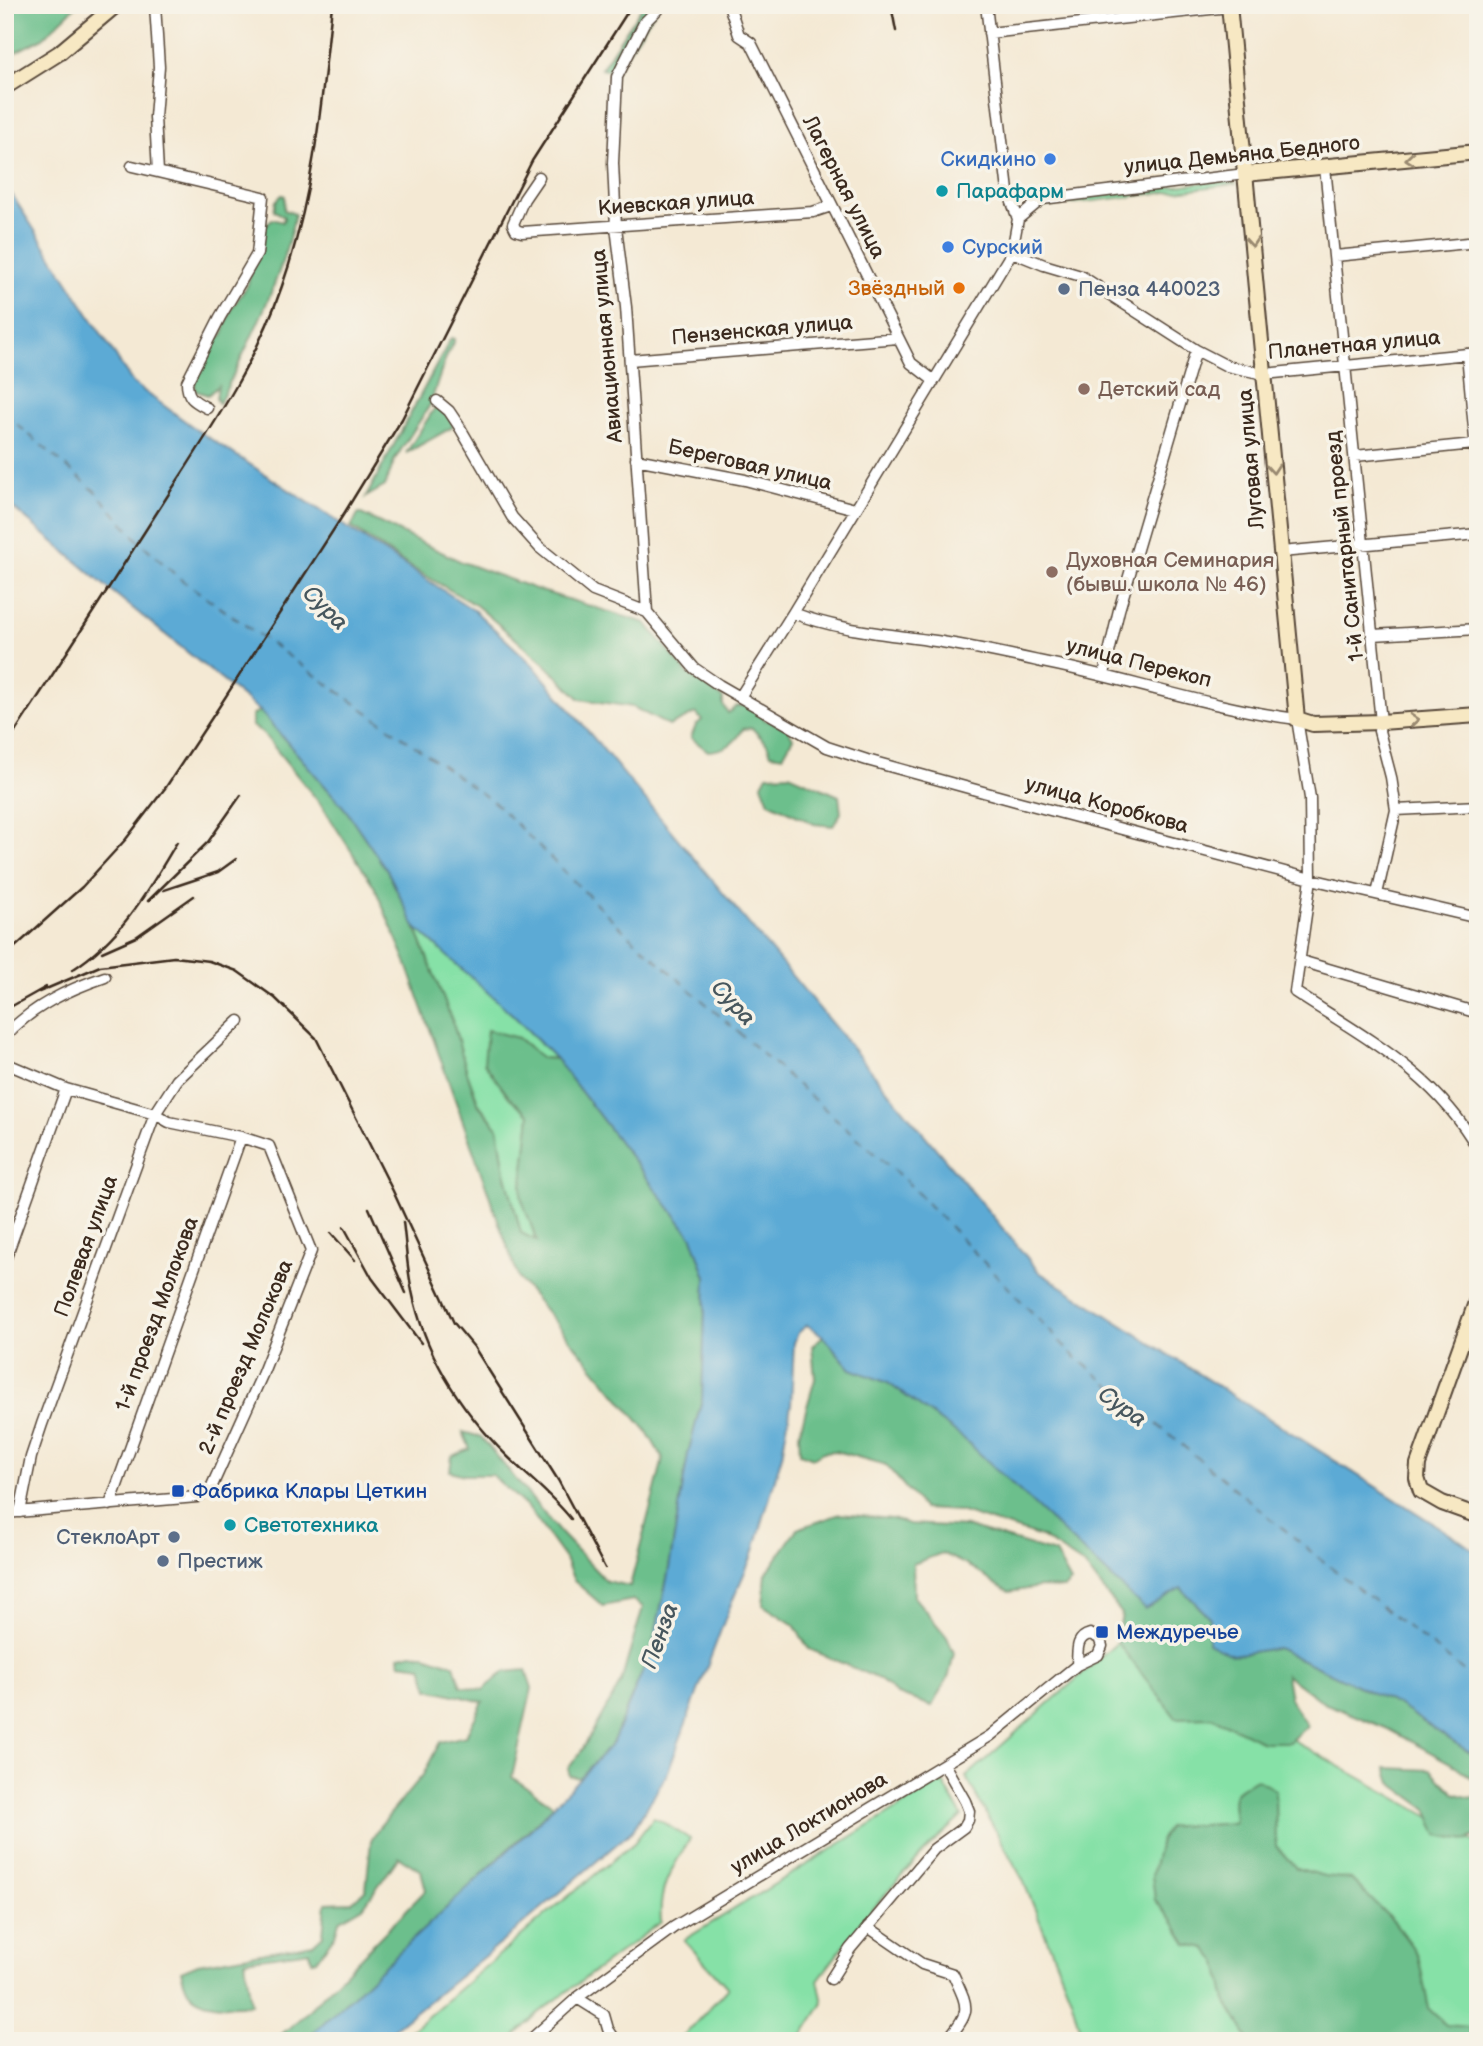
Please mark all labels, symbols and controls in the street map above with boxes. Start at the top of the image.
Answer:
street label: Лагерная улица [797,110,891,263]
street label: улица Демьяна Бедного [1123,130,1361,180]
place label: Скидкино [940,147,1036,172]
marker: Скидкино [1042,151,1058,167]
one-way arrow [1404,151,1416,166]
place label: Парафарм [956,179,1064,204]
marker: Парафарм [934,183,950,199]
street label: Киевская улица [597,185,756,221]
place label: Сурский [962,235,1043,260]
one-way arrow [1244,237,1259,248]
marker: Сурский [940,239,956,255]
street label: Авиационная улица [586,247,628,445]
place label: Звёздный [848,276,945,301]
place label: Пенза 440023 [1078,277,1221,302]
marker: Звёздный [951,280,967,296]
marker: Пенза 440023 [1056,281,1072,297]
street label: Пензенская улица [670,310,854,350]
street label: Планетная улица [1267,325,1442,365]
place label: Детский сад [1098,377,1220,402]
marker: Детский сад [1076,381,1092,397]
street label: Луговая улица [1232,387,1270,531]
street label: 1-й Санитарный проезд [1320,429,1370,662]
street label: Береговая улица [666,434,835,496]
one-way arrow [1265,463,1280,474]
place label: Духовная Семинария (бывш. школа № 46) [1066,548,1274,597]
marker: Духовная Семинария (бывш. школа № 46) [1044,564,1060,580]
water label: Сура [296,580,354,636]
street label: улица Перекоп [1064,633,1214,693]
one-way arrow [1409,713,1420,728]
street label: улица Коробкова [1023,771,1192,839]
water label: Сура [705,974,761,1032]
street label: Полевая улица [49,1171,123,1320]
street label: 1-й проезд Молокова [110,1213,204,1415]
street label: 2-й проезд Молокова [194,1255,299,1458]
water label: Сура [1092,1380,1152,1434]
place label: Фабрика Клары Цеткин [192,1479,427,1504]
marker: Фабрика Клары Цеткин [170,1483,186,1499]
place label: Светотехника [244,1513,379,1538]
marker: Светотехника [222,1517,238,1533]
place label: СтеклоАрт [56,1525,160,1550]
marker: СтеклоАрт [166,1529,182,1545]
place label: Престиж [177,1549,263,1574]
marker: Престиж [155,1553,171,1569]
water label: Пенза [635,1599,685,1673]
place label: Междуречье [1116,1620,1239,1645]
marker: Междуречье [1094,1624,1110,1640]
street label: улица Локтионова [726,1766,892,1880]

